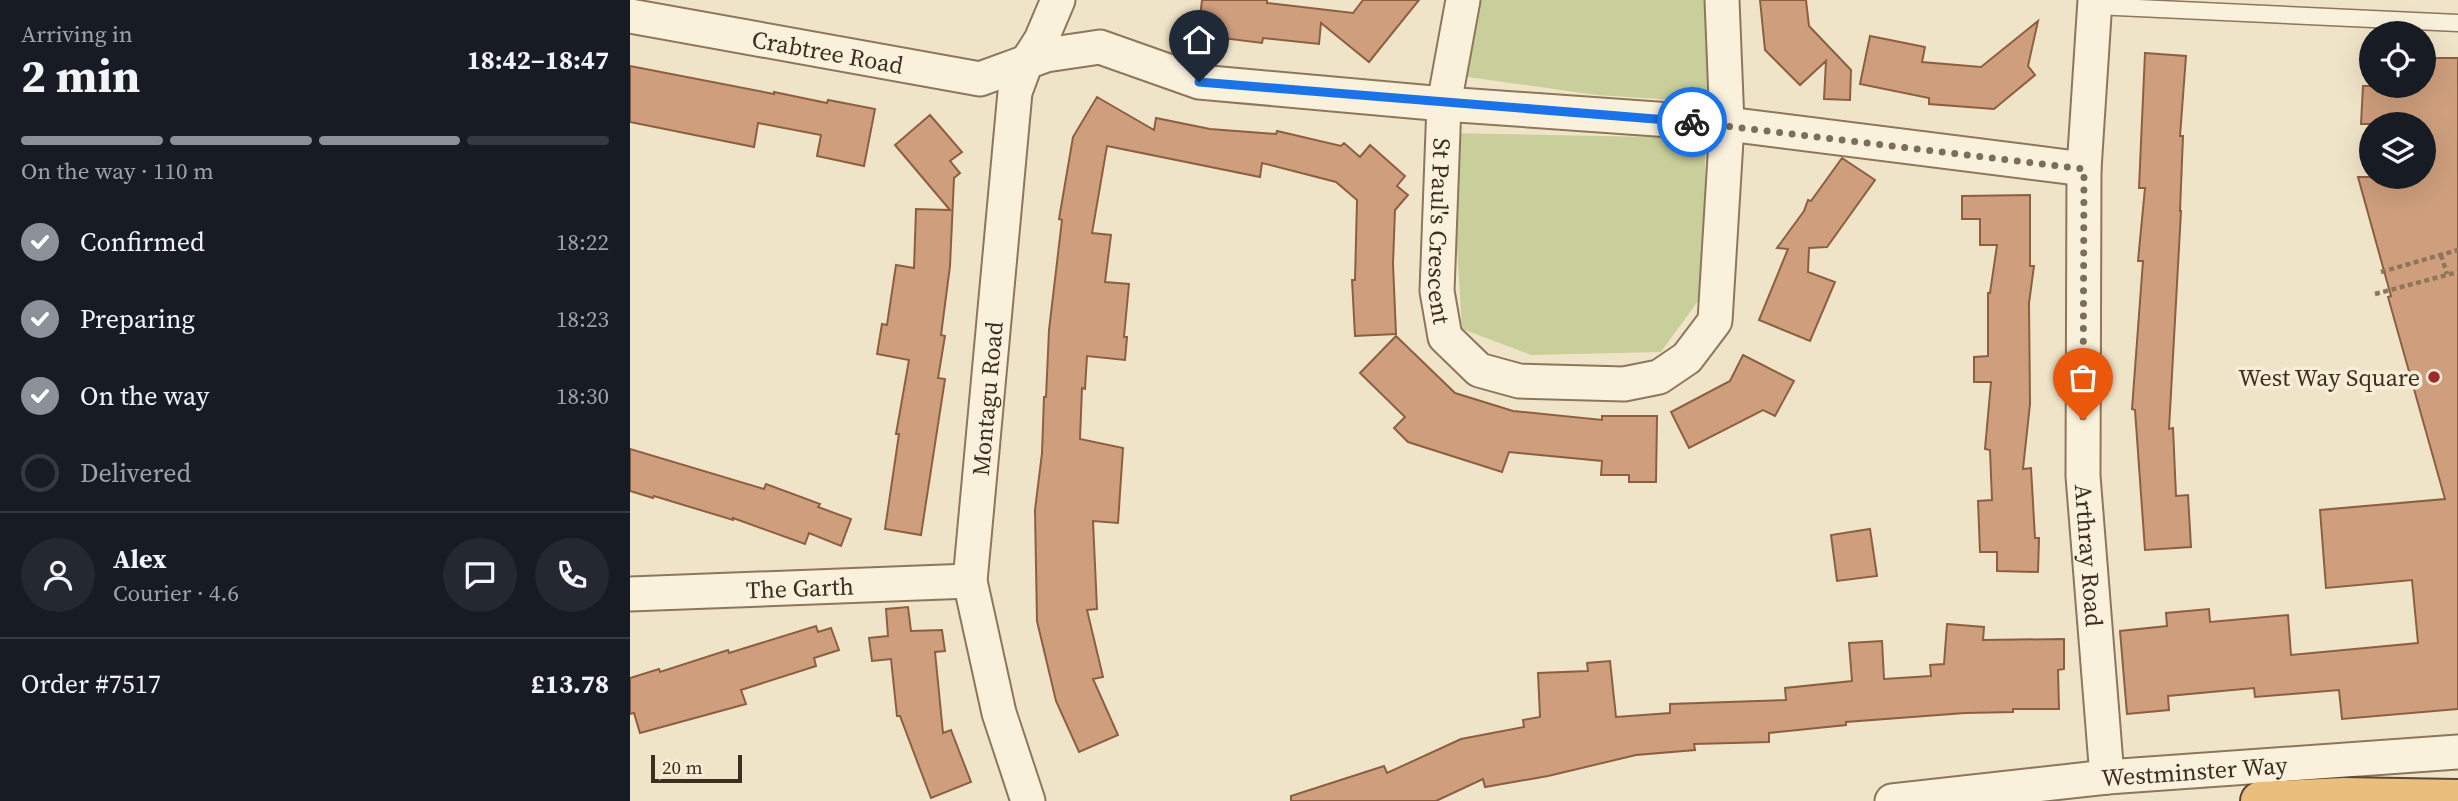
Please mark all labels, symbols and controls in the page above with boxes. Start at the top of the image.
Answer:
pin [1169,10,1229,82]
text: Arriving in [21,18,133,50]
icon: home [1180,21,1218,59]
map controls [2359,21,2436,189]
button: locate [2359,21,2436,98]
street label: Crabtree Road [750,22,906,81]
text: 18:42–18:47 [467,42,609,78]
text: 2 min [21,44,140,107]
courier [1657,87,1727,157]
icon: bike [1673,103,1711,141]
button: layers [2359,112,2436,189]
street label: St Paul's Crescent [1421,138,1459,327]
text: On the way · 110 m [21,155,214,187]
icon: check [21,223,59,261]
text: Confirmed [80,224,205,260]
text: 18:22 [556,226,609,258]
icon: check [21,300,59,338]
text: Preparing [80,301,195,337]
text: 18:23 [556,303,609,335]
street label: Montagu Road [963,319,1010,477]
pin [2053,348,2113,420]
icon: bag [2064,359,2102,397]
place label: West Way Square [2238,361,2420,394]
marker: West Way Square [2426,369,2442,385]
icon: check [21,377,59,415]
text: On the way [80,378,209,414]
text: 18:30 [556,380,609,412]
text: Delivered [80,455,191,491]
street label: Arthray Road [2067,483,2111,628]
button: person [21,538,95,612]
button: chat [443,538,517,612]
button: phone [535,538,609,612]
text: Alex [113,541,167,577]
street label: The Garth [745,569,855,606]
text: Courier · 4.6 [113,577,239,609]
text: Order #7517 [21,666,161,702]
text: £13.78 [531,666,609,702]
street label: Westminster Way [2100,748,2289,794]
scale bar [651,752,742,784]
text: 20 m [662,754,703,780]

